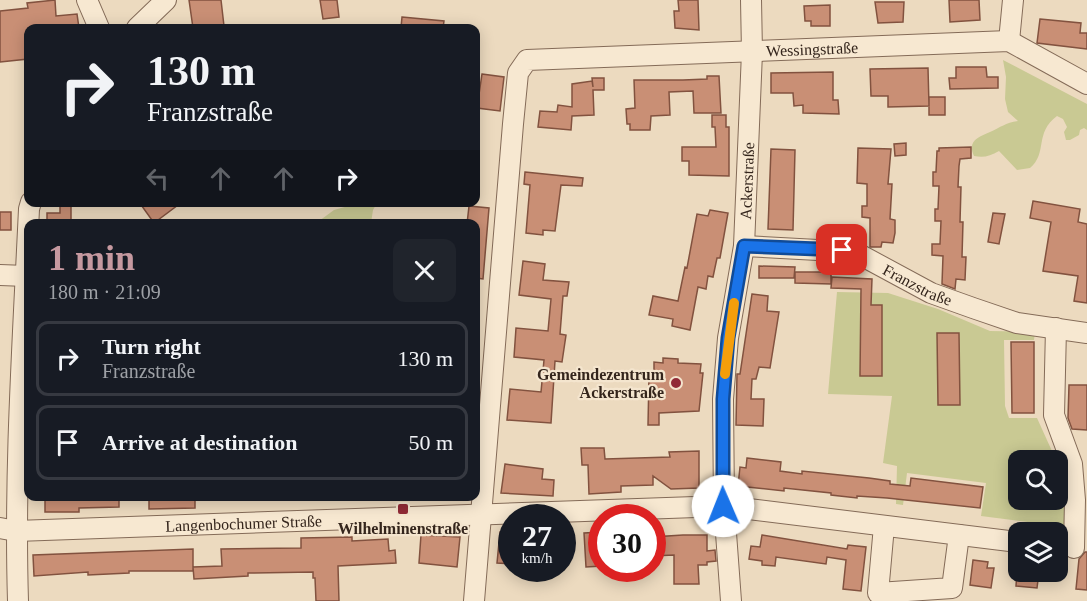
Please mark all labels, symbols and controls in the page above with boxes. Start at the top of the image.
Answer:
street label: Wessingstraße [766,39,858,60]
icon: right [48,48,126,126]
text: 130 m [147,48,256,94]
text: Franzstraße [147,97,273,127]
street label: Ackerstraße [737,142,757,220]
icon: left [141,162,174,195]
icon: ahead [204,162,237,195]
icon: ahead [267,162,300,195]
icon: right [330,162,363,195]
pin [816,224,867,275]
icon: arrive [825,233,858,266]
text: 1 min [48,238,135,278]
button: close [393,239,456,302]
street label: Franzstraße [880,261,954,309]
text: 180 m · 21:09 [48,281,161,303]
text: Turn right [102,334,201,359]
icon: right [51,342,84,375]
text: 130 m [397,346,453,371]
text: Franzstraße [102,360,195,382]
place label: Gemeindezentrum Ackerstraße [537,366,665,401]
marker: Gemeindezentrum Ackerstraße [669,376,683,390]
icon: arrive [51,426,84,459]
text: Arrive at destination [102,430,298,455]
text: 50 m [408,430,453,455]
map controls [1008,450,1068,582]
button: search [1008,450,1068,510]
position arrow [691,474,755,538]
marker: Wilhelminenstraße [396,502,410,516]
speed limit sign: 30 [588,504,666,582]
street label: Langenbochumer Straße [165,512,322,535]
text: 27 [522,519,552,552]
place label: Wilhelminenstraße [338,520,468,537]
button: layers [1008,522,1068,582]
text: km/h [522,550,552,566]

